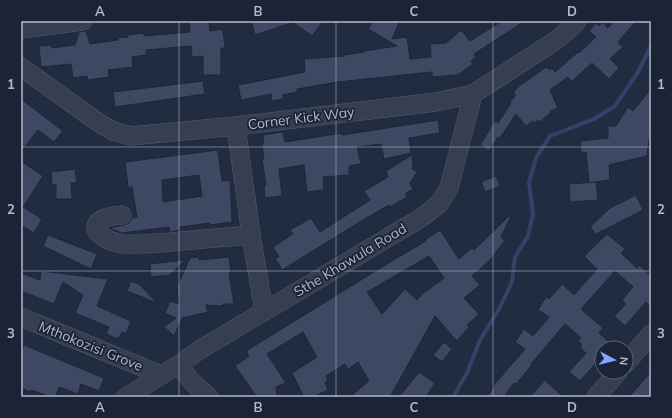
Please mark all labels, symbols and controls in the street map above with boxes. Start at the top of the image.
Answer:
text: A [95,3,105,19]
text: B [254,3,263,19]
text: C [410,3,419,19]
text: D [567,3,577,19]
text: 1 [7,76,15,92]
text: 1 [657,76,665,92]
street label: Corner Kick Way [247,102,356,133]
text: 2 [7,201,15,217]
text: 2 [657,201,665,217]
street label: Sthe Khawula Road [290,219,410,301]
street label: Mthokozisi Grove [36,317,146,375]
text: 3 [7,325,15,341]
text: 3 [657,325,665,341]
north arrow [594,340,634,380]
text: N [616,356,631,366]
text: A [95,399,105,415]
text: B [254,399,263,415]
text: C [410,399,419,415]
text: D [567,399,577,415]

